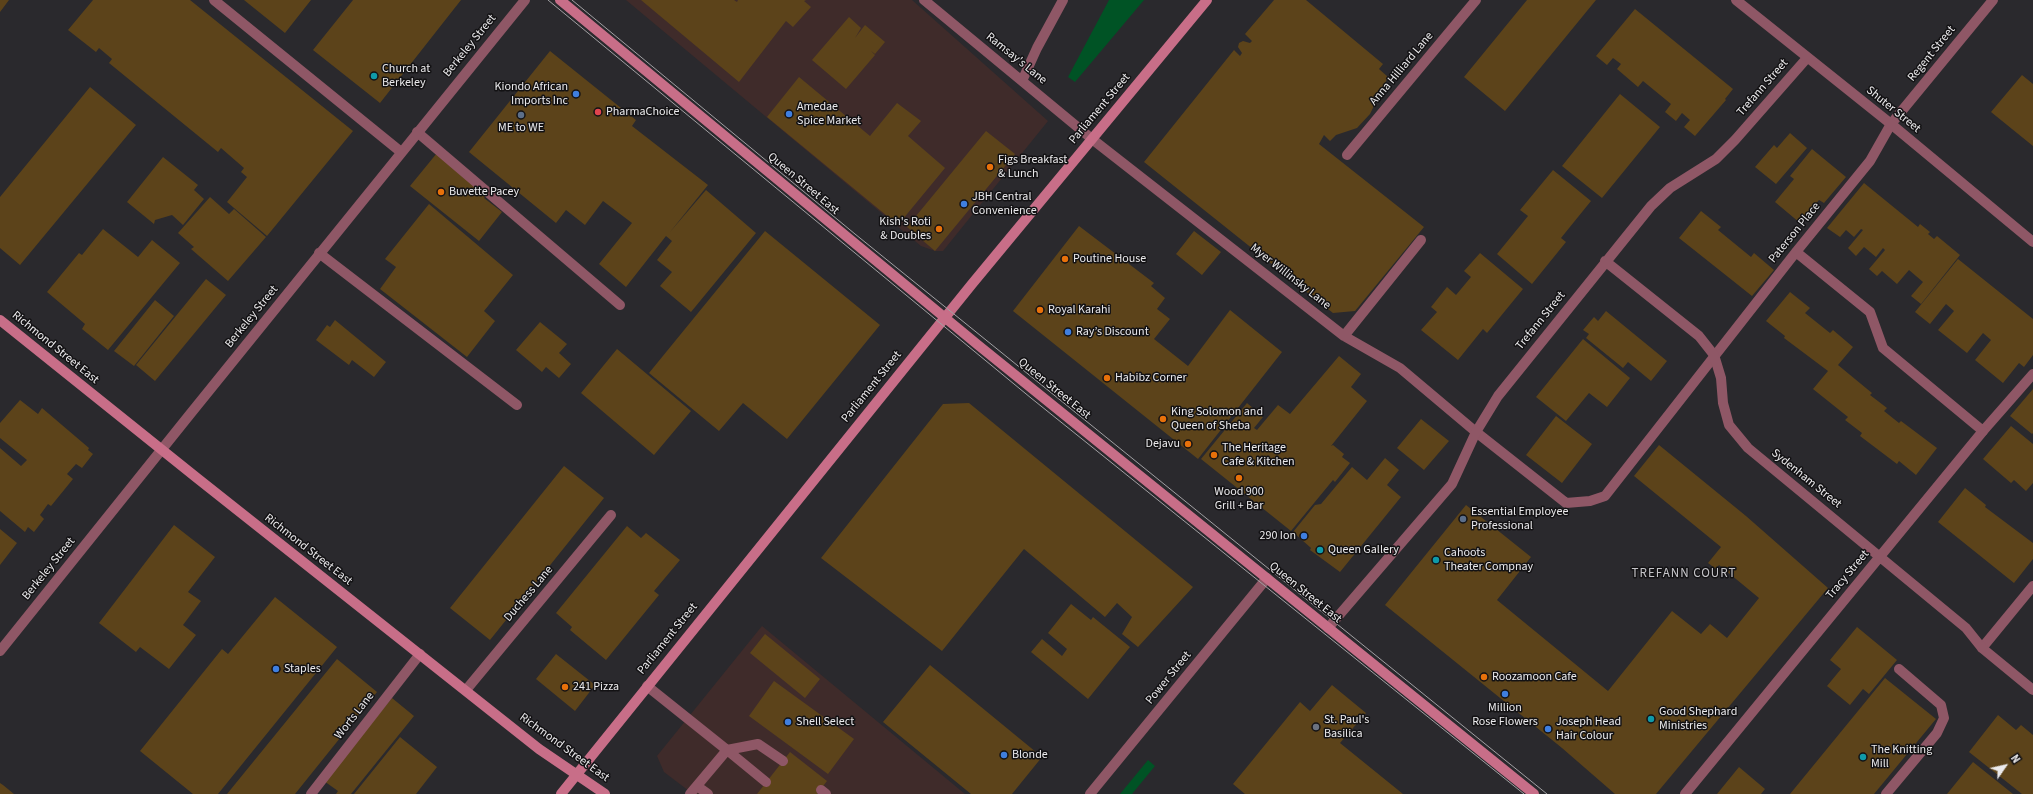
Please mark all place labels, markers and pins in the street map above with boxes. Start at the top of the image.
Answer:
place label: Church at Berkeley [382,62,430,90]
marker: Church at Berkeley [369,71,379,81]
place label: Kiondo African Imports Inc [494,80,568,108]
marker: Kiondo African Imports Inc [571,89,581,99]
place label: Amedae Spice Market [797,100,861,128]
place label: PharmaChoice [606,105,680,119]
marker: PharmaChoice [593,107,603,117]
marker: Amedae Spice Market [784,109,794,119]
marker: ME to WE [516,110,526,120]
place label: ME to WE [498,121,544,135]
place label: Figs Breakfast & Lunch [998,153,1067,181]
marker: Figs Breakfast & Lunch [985,162,995,172]
place label: Buvette Pacey [449,185,519,199]
marker: Buvette Pacey [436,187,446,197]
place label: JBH Central Convenience [972,190,1037,218]
marker: JBH Central Convenience [959,199,969,209]
place label: Kish's Roti & Doubles [879,215,931,243]
marker: Kish's Roti & Doubles [934,224,944,234]
place label: Poutine House [1073,252,1146,266]
marker: Poutine House [1060,254,1070,264]
place label: Royal Karahi [1048,303,1110,317]
marker: Royal Karahi [1035,305,1045,315]
place label: Ray’s Discount [1076,325,1149,339]
marker: Ray’s Discount [1063,327,1073,337]
place label: Habibz Corner [1115,371,1187,385]
marker: Habibz Corner [1102,373,1112,383]
place label: King Solomon and Queen of Sheba [1171,405,1263,433]
marker: King Solomon and Queen of Sheba [1158,414,1168,424]
place label: Dejavu [1146,437,1180,451]
marker: Dejavu [1183,439,1193,449]
place label: The Heritage Cafe & Kitchen [1222,441,1295,469]
marker: The Heritage Cafe & Kitchen [1209,450,1219,460]
marker: Wood 900 Grill + Bar [1234,473,1244,483]
place label: Wood 900 Grill + Bar [1214,485,1264,513]
place label: Essential Employee Professional [1471,505,1568,533]
marker: Essential Employee Professional [1458,514,1468,524]
place label: 290 Ion [1259,529,1296,543]
marker: 290 Ion [1299,531,1309,541]
place label: Queen Gallery [1328,543,1399,557]
marker: Queen Gallery [1315,545,1325,555]
place label: Cahoots Theater Compnay [1444,546,1533,574]
marker: Cahoots Theater Compnay [1431,555,1441,565]
place label: Staples [284,662,321,676]
marker: Staples [271,664,281,674]
place label: Roozamoon Cafe [1492,670,1577,684]
marker: Roozamoon Cafe [1479,672,1489,682]
place label: 241 Pizza [573,680,619,694]
marker: 241 Pizza [560,682,570,692]
marker: Million Rose Flowers [1500,689,1510,699]
place label: Million Rose Flowers [1472,701,1538,729]
place label: Good Shephard Ministries [1659,705,1737,733]
place label: St. Paul's Basilica [1324,713,1369,741]
marker: Good Shephard Ministries [1646,714,1656,724]
place label: Shell Select [796,715,854,729]
place label: Joseph Head Hair Colour [1556,715,1621,743]
marker: Shell Select [783,717,793,727]
marker: St. Paul's Basilica [1311,722,1321,732]
marker: Joseph Head Hair Colour [1543,724,1553,734]
place label: The Knitting Mill [1871,743,1932,771]
place label: Blonde [1012,748,1048,762]
marker: Blonde [999,750,1009,760]
marker: The Knitting Mill [1858,752,1868,762]

